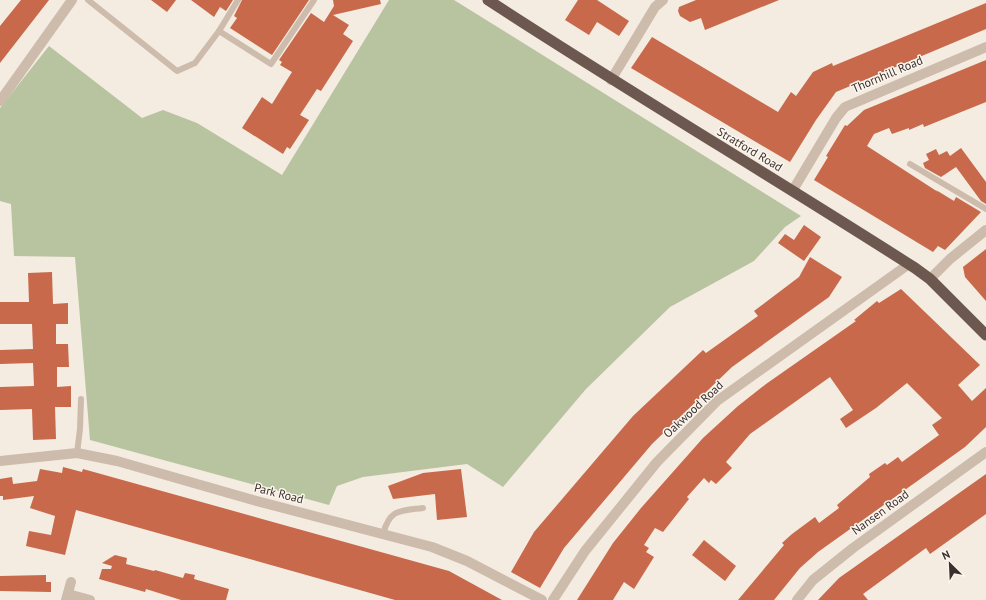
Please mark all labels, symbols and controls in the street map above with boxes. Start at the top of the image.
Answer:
street label: Thornhill Road [849,52,925,96]
street label: Stratford Road [714,124,786,174]
street label: Oakwood Road [660,377,726,441]
street label: Park Road [253,480,305,506]
street label: Nansen Road [849,486,911,538]
north arrow [930,544,970,584]
text: N [940,547,952,563]

